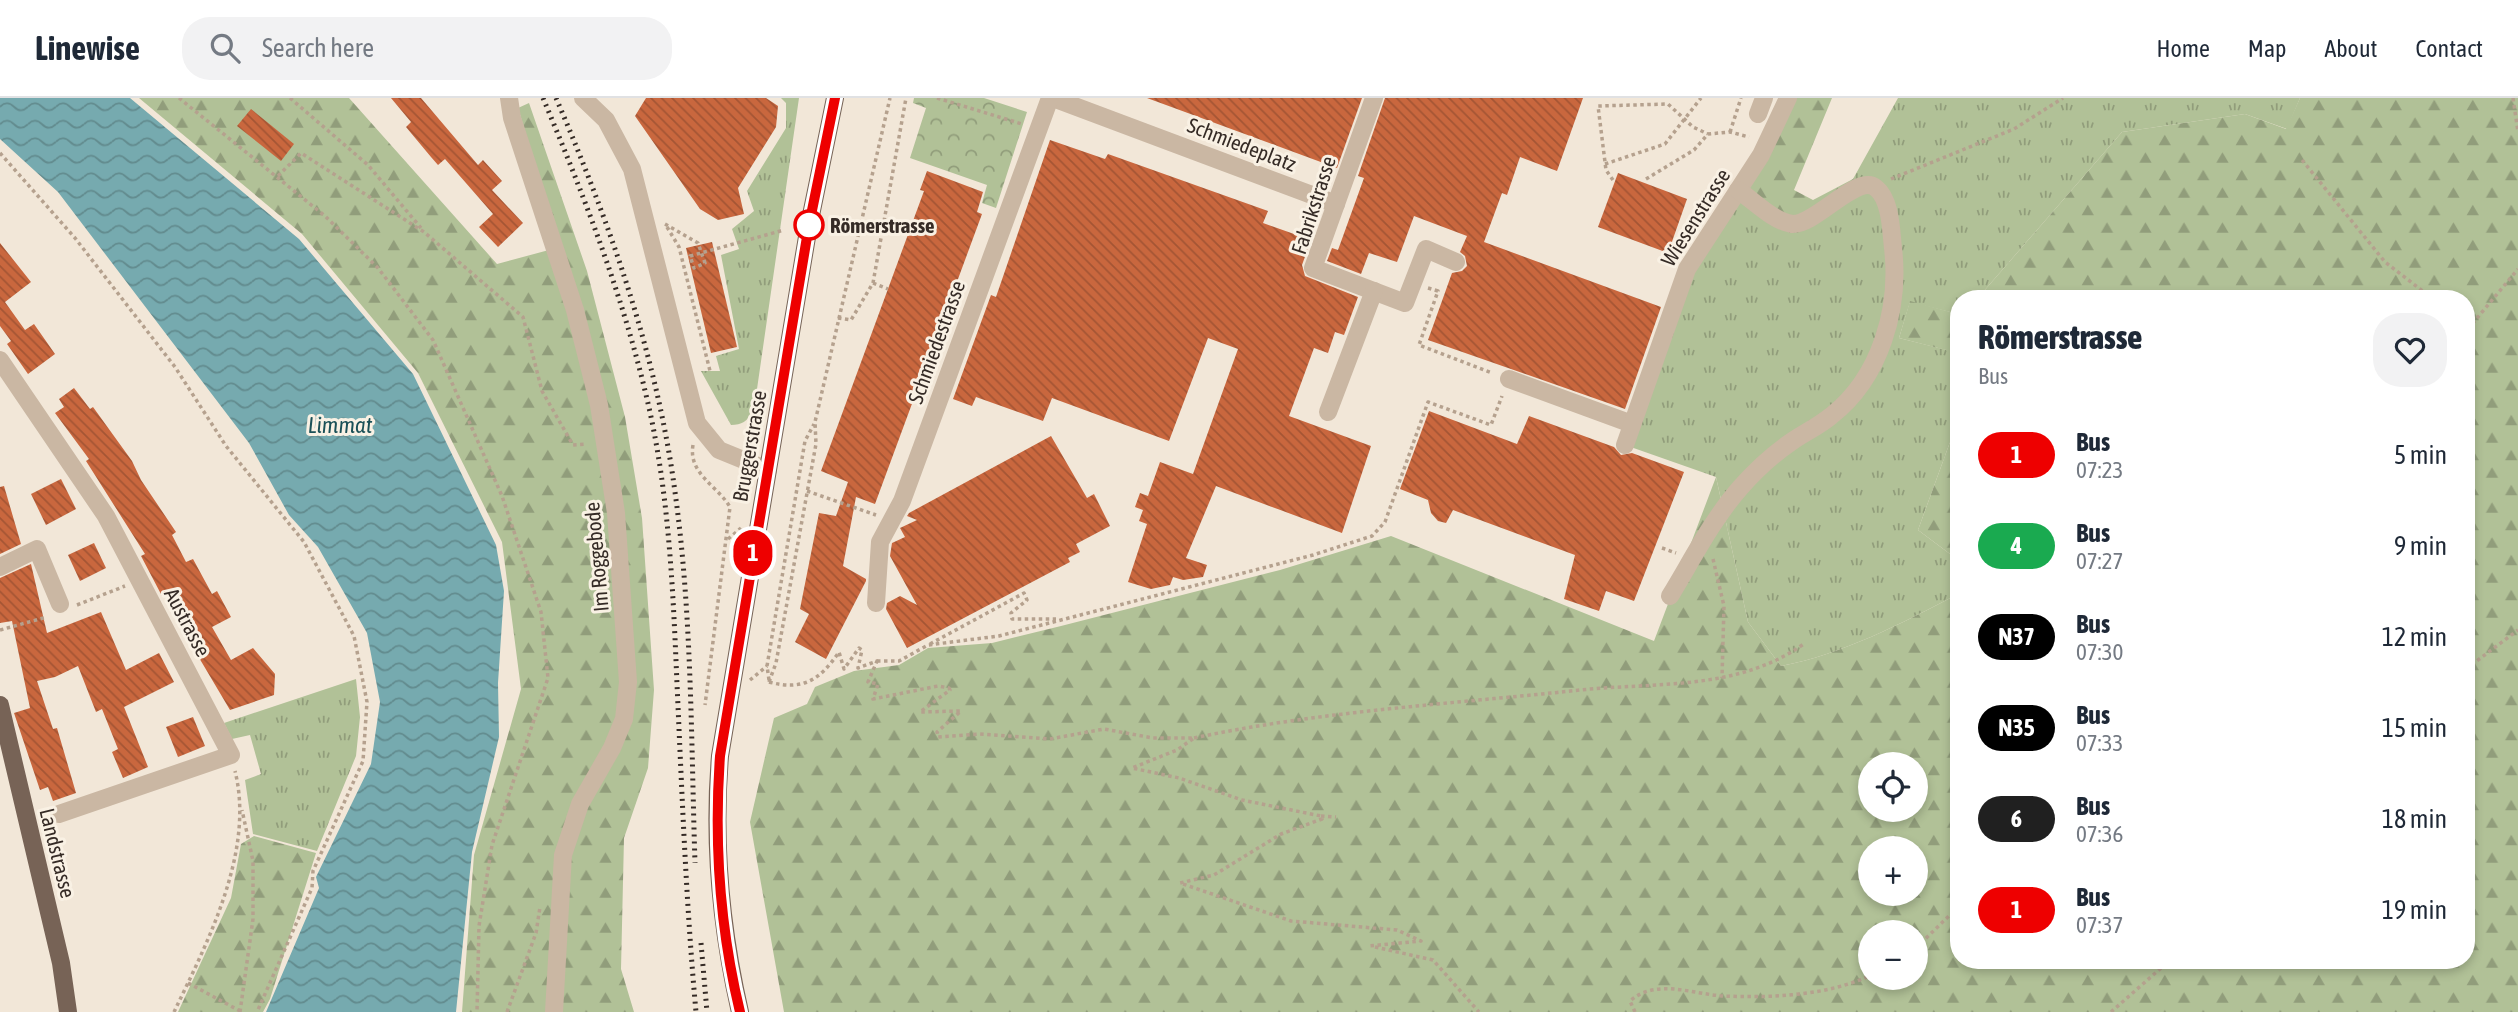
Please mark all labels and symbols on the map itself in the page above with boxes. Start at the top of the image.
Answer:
street label: Schmiedeplatz [1184,112,1300,176]
street label: Fabrikstrasse [1286,153,1340,257]
street label: Wiesenstrasse [1656,164,1734,270]
marker: Römerstrasse [794,210,824,240]
place label: Römerstrasse [830,213,935,237]
street label: Schmiedestrasse [903,277,969,407]
street label: Bruggerstrasse [727,388,771,504]
water label: Limmat [308,412,373,438]
street label: Im Roggebode [579,501,613,613]
line badge: 1 [730,530,776,576]
street label: Austrasse [160,584,216,660]
street label: Landstrasse [35,806,81,900]

